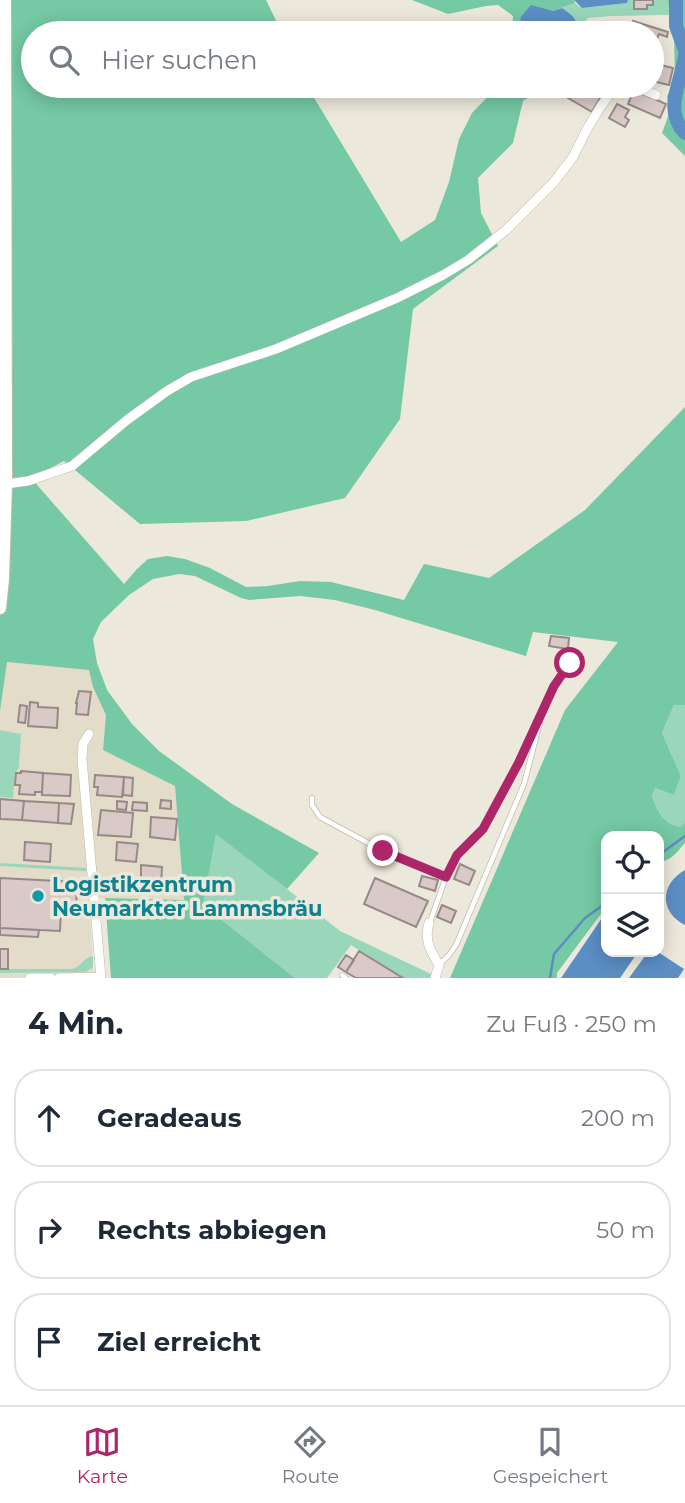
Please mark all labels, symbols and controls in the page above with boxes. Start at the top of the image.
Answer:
search box [21,21,664,98]
icon: search [45,41,83,79]
text: Hier suchen [101,44,258,76]
route start [554,647,585,678]
map controls [601,831,664,957]
button: locate [601,831,664,894]
route end [367,835,398,866]
place label: Logistikzentrum Neumarkter Lammsbräu [52,872,322,921]
marker: Logistikzentrum Neumarkter Lammsbräu [30,888,46,904]
button: layers [601,894,664,957]
text: 4 Min. [28,1005,123,1042]
text: Zu Fuß · 250 m [486,1010,657,1038]
icon: ahead [30,1099,68,1137]
text: Geradeaus [97,1102,242,1134]
text: 200 m [581,1104,655,1132]
icon: right [30,1211,68,1249]
text: Rechts abbiegen [97,1214,327,1246]
text: 50 m [596,1216,655,1244]
icon: arrive [30,1323,68,1361]
text: Ziel erreicht [97,1326,261,1358]
tab: Karte [77,1423,128,1488]
tab: Route [282,1423,339,1488]
tab: Gespeichert [493,1423,608,1488]

